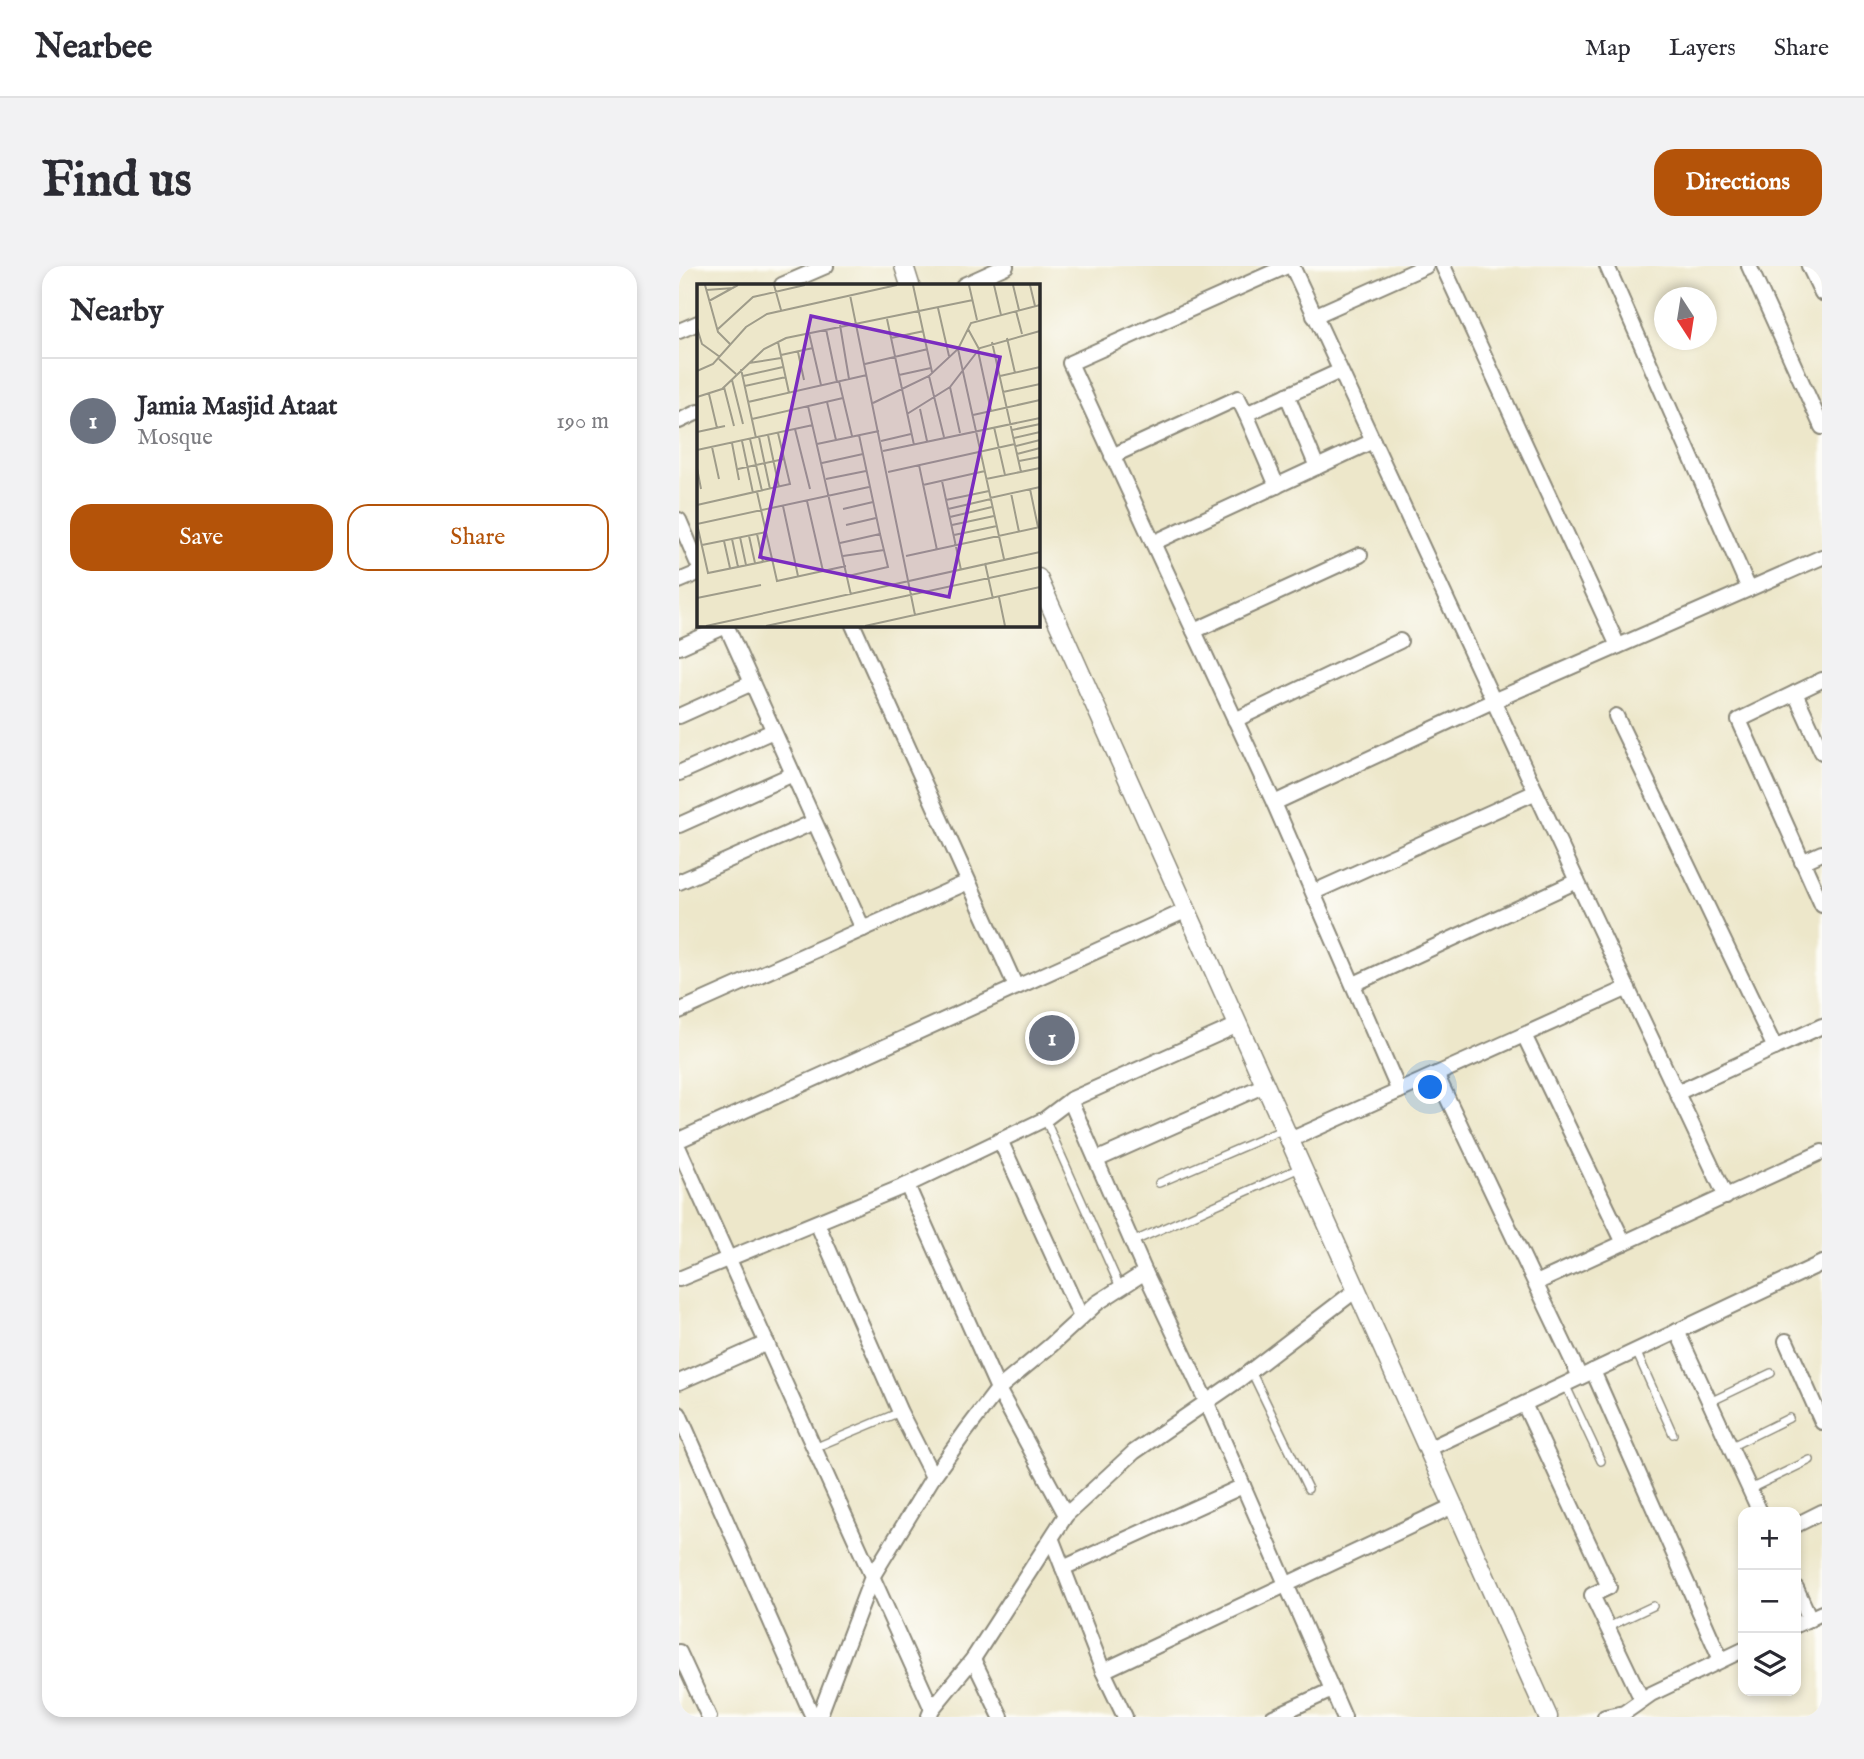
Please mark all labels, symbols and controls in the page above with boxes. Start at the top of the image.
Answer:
text: Nearbee [35,27,152,69]
text: Map [1585,33,1631,64]
text: Layers [1669,33,1736,64]
text: Share [1774,33,1829,64]
button: Directions [1654,149,1822,216]
text: Find us [42,151,192,213]
inset map [697,284,1039,626]
north arrow [1654,287,1717,350]
text: Nearby [70,293,163,331]
text: Jamia Masjid Ataat [137,390,337,423]
text: 1 [89,407,97,436]
text: 190 m [556,407,609,436]
text: Mosque [137,423,213,452]
button: Save [70,504,333,571]
button: Share [347,504,609,571]
pin: 1 [1029,1012,1075,1064]
your location [1413,1070,1447,1104]
map controls [1738,1507,1801,1696]
button: + [1738,1507,1801,1570]
button: − [1738,1570,1801,1633]
button: layers [1738,1633,1801,1696]

